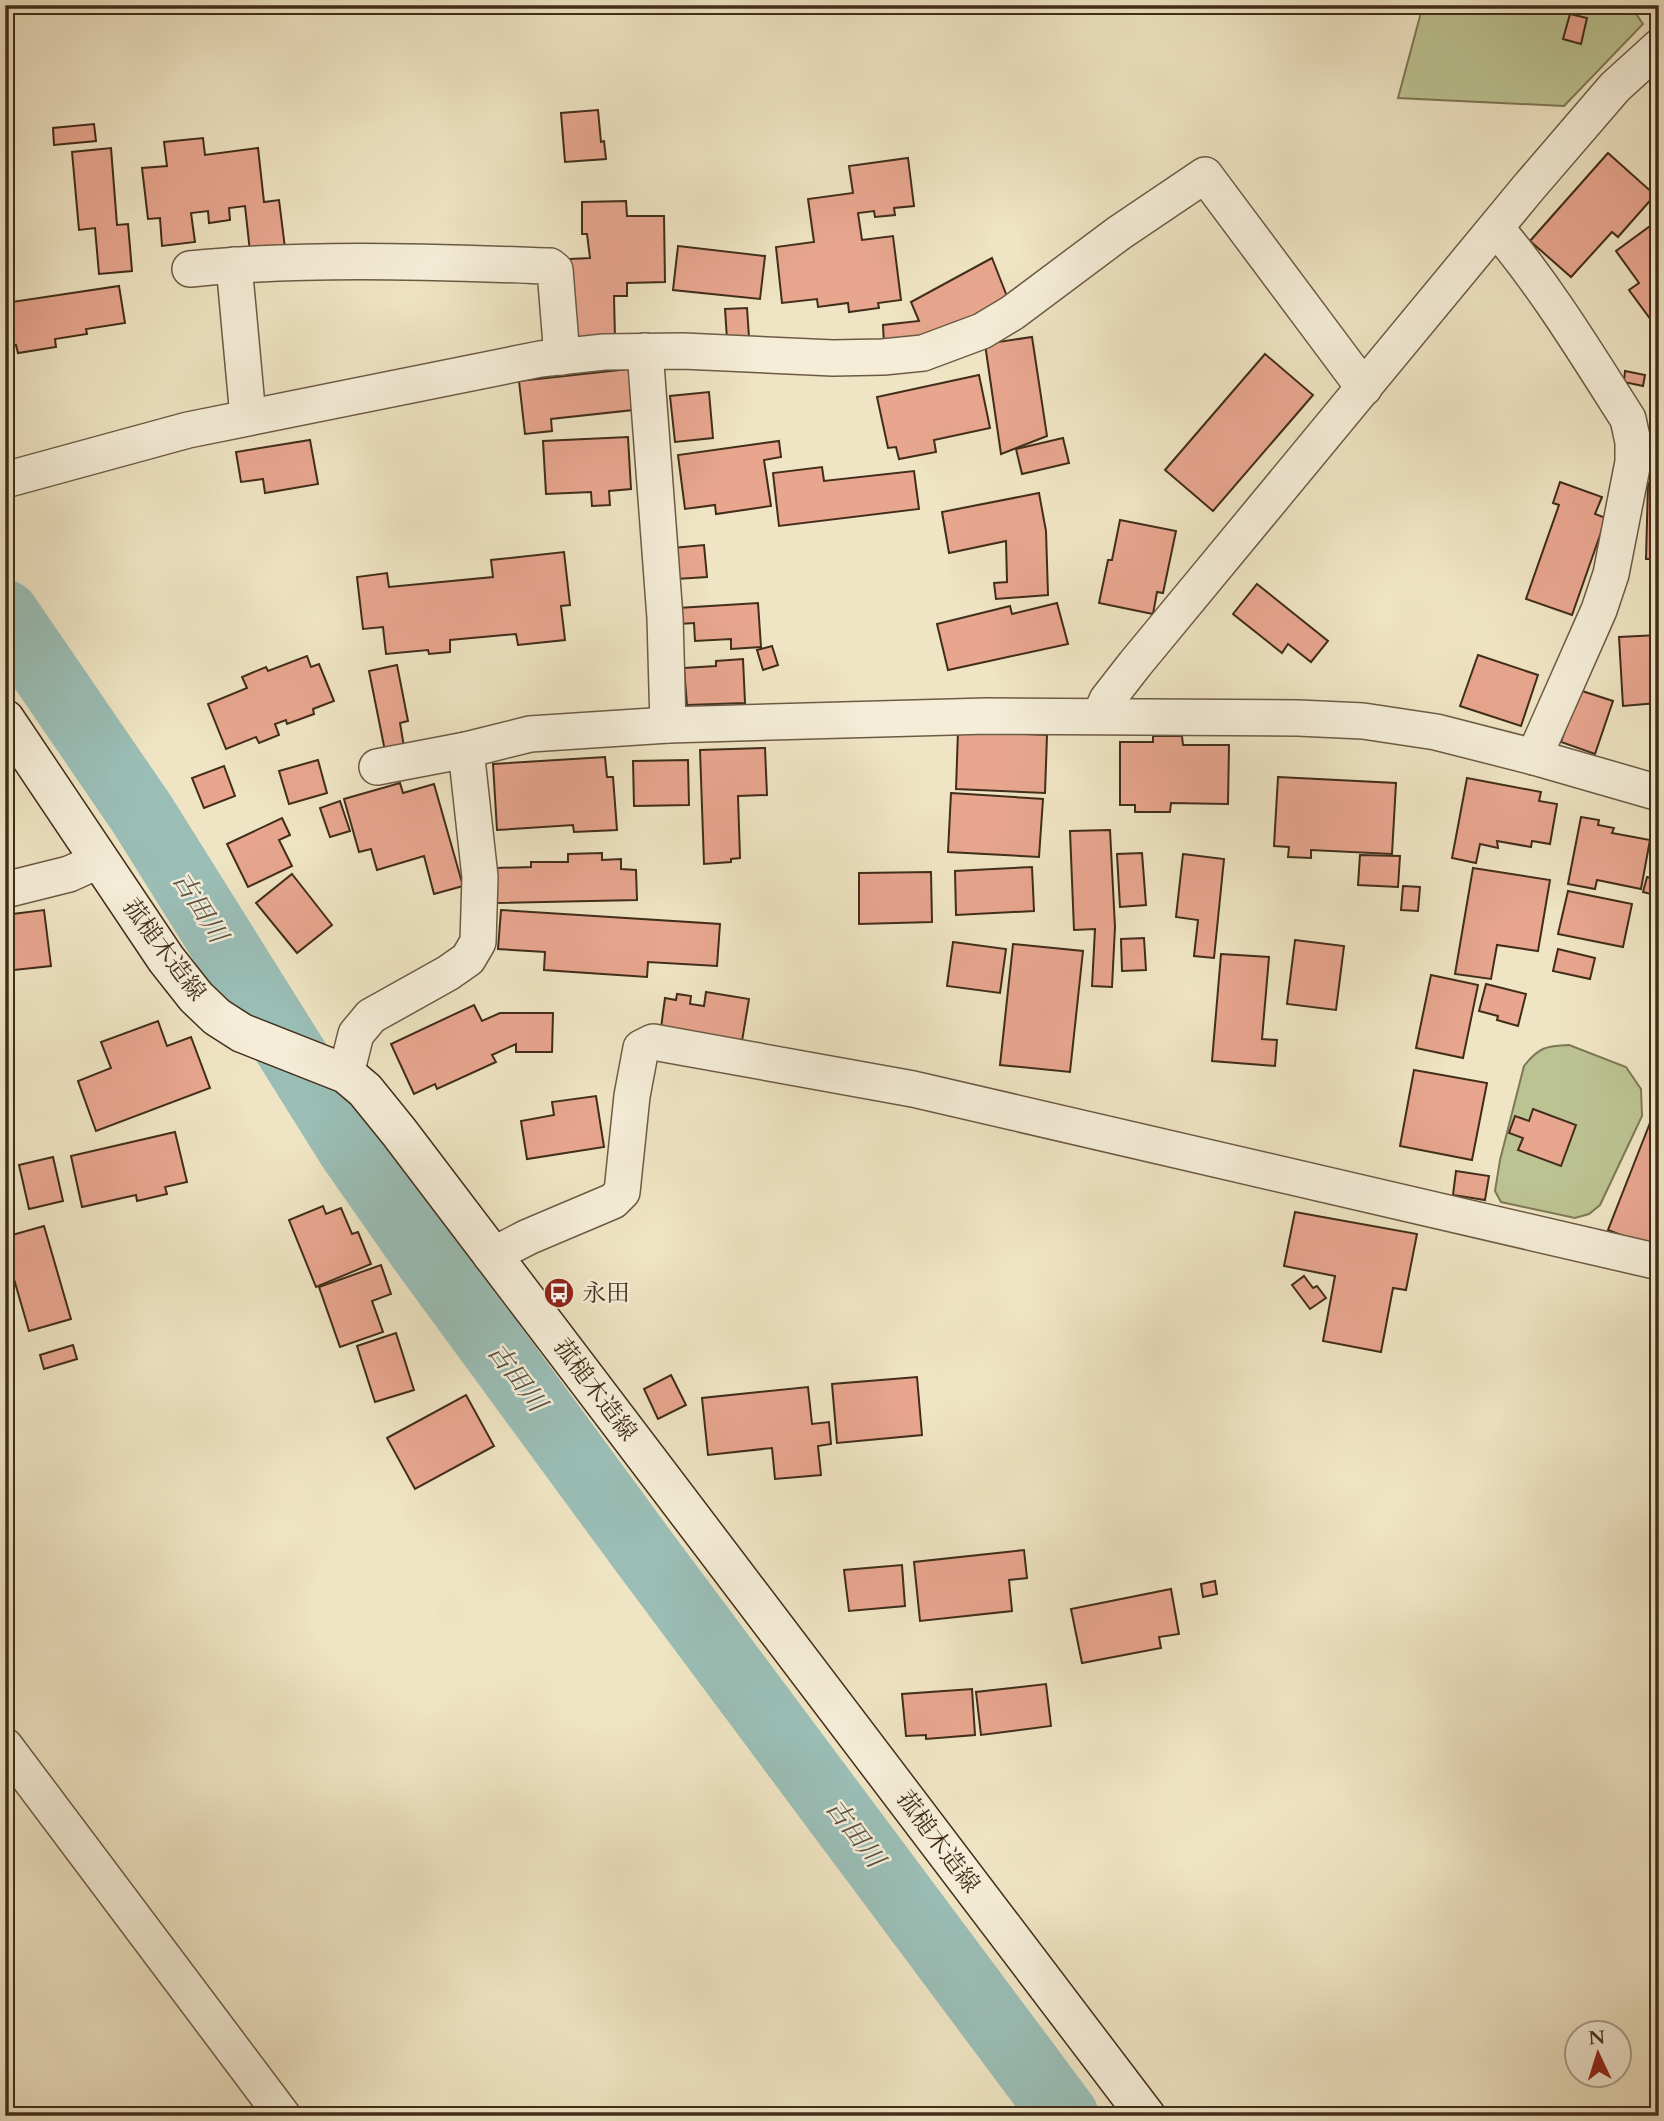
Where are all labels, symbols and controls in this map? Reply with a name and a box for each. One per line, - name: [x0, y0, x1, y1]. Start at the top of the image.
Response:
- water label: 古田川: [164, 865, 237, 952]
- street label: 菰槌木造線: [115, 892, 213, 1008]
- bus stop icon: 永田: [542, 1276, 576, 1310]
- place label: 永田: [582, 1277, 630, 1310]
- street label: 菰槌木造線: [546, 1332, 644, 1448]
- water label: 古田川: [480, 1335, 556, 1421]
- street label: 菰槌木造線: [889, 1784, 987, 1900]
- water label: 古田川: [818, 1791, 894, 1877]
- north arrow: [1562, 2020, 1632, 2090]
- text: N: [1588, 2024, 1607, 2052]

